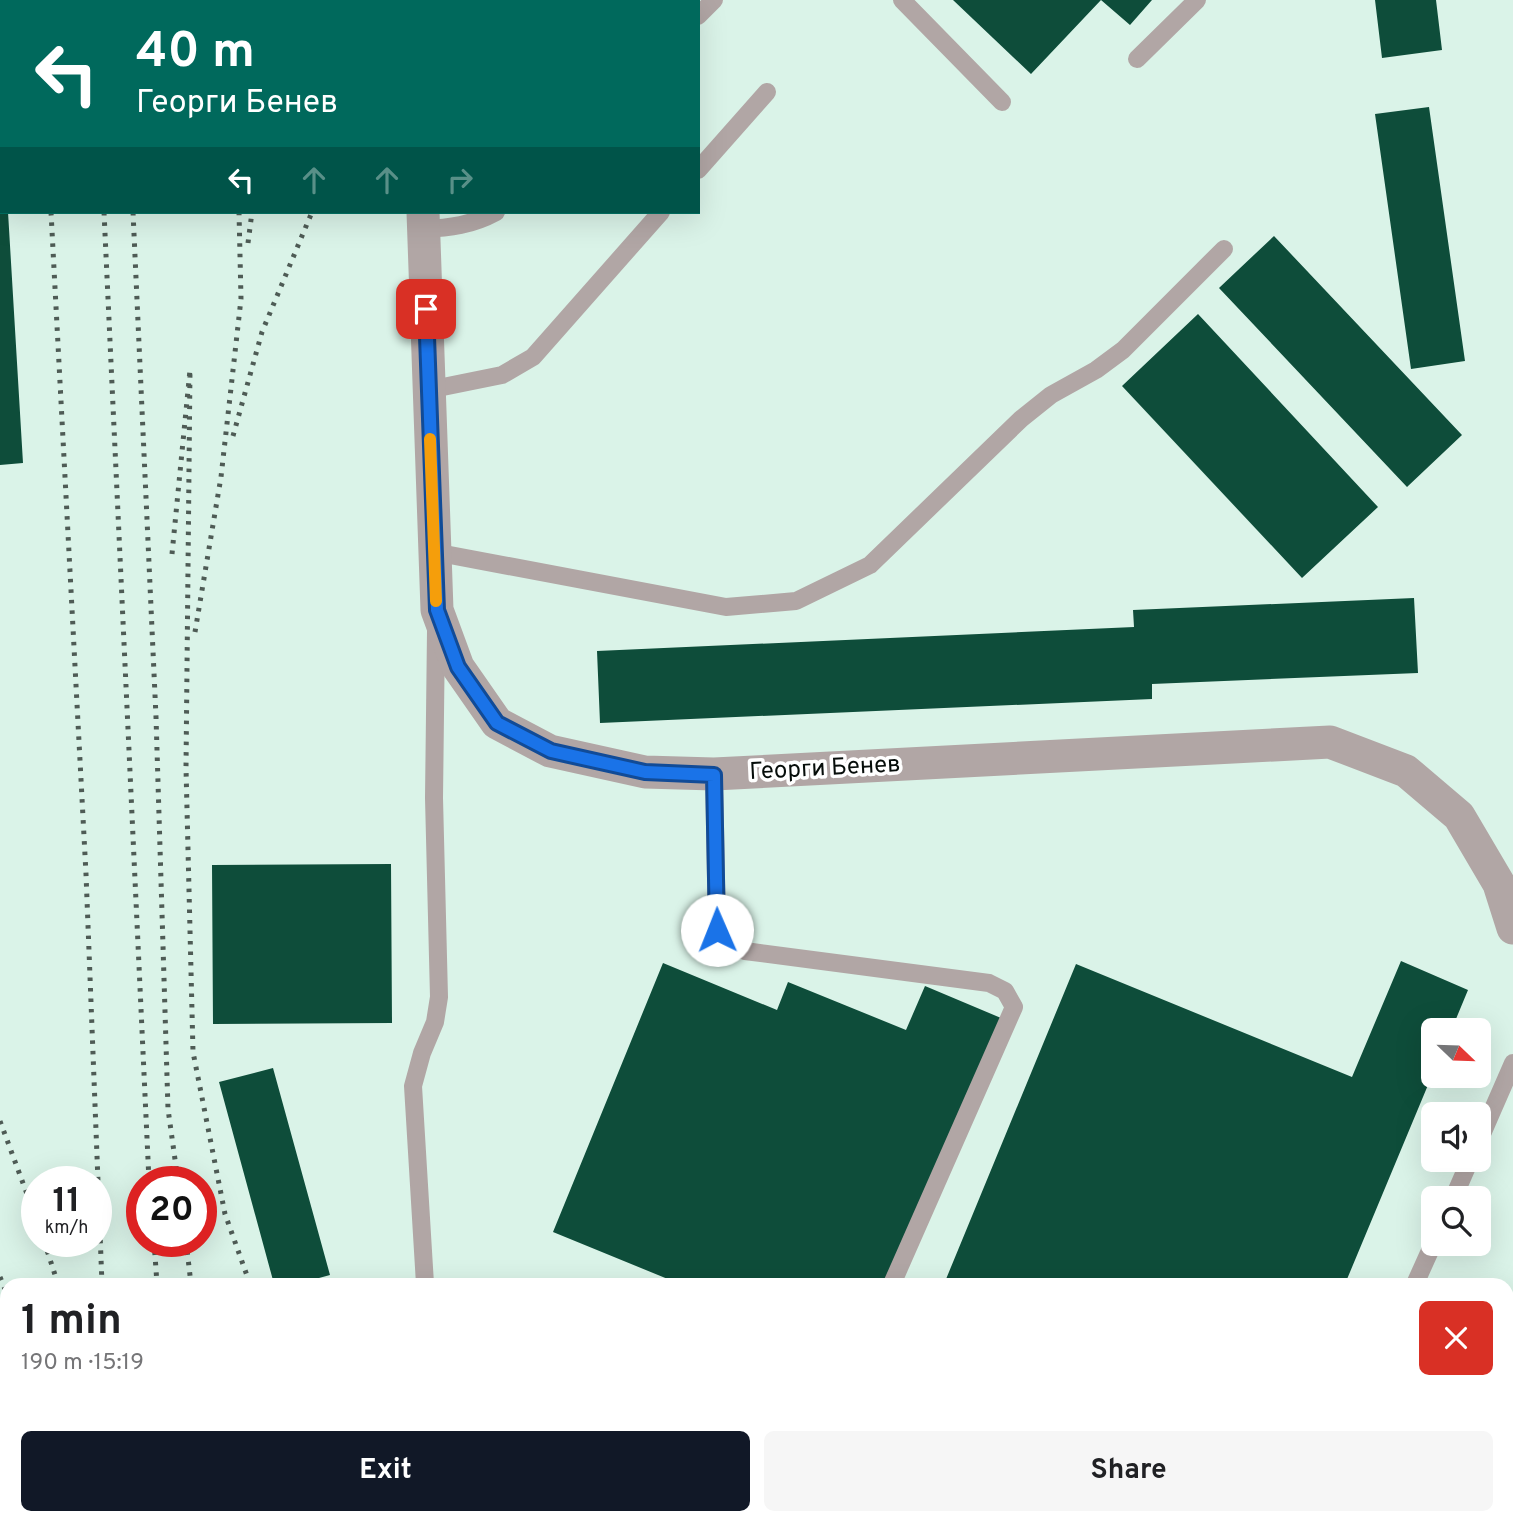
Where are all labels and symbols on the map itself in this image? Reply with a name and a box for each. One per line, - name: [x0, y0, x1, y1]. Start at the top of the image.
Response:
- pin: [396, 279, 456, 339]
- street label: Георги Бенев: [749, 750, 901, 788]
- position arrow: [680, 893, 754, 967]
- north arrow: [1421, 1018, 1491, 1088]
- speed limit sign: 20: [126, 1166, 217, 1257]

